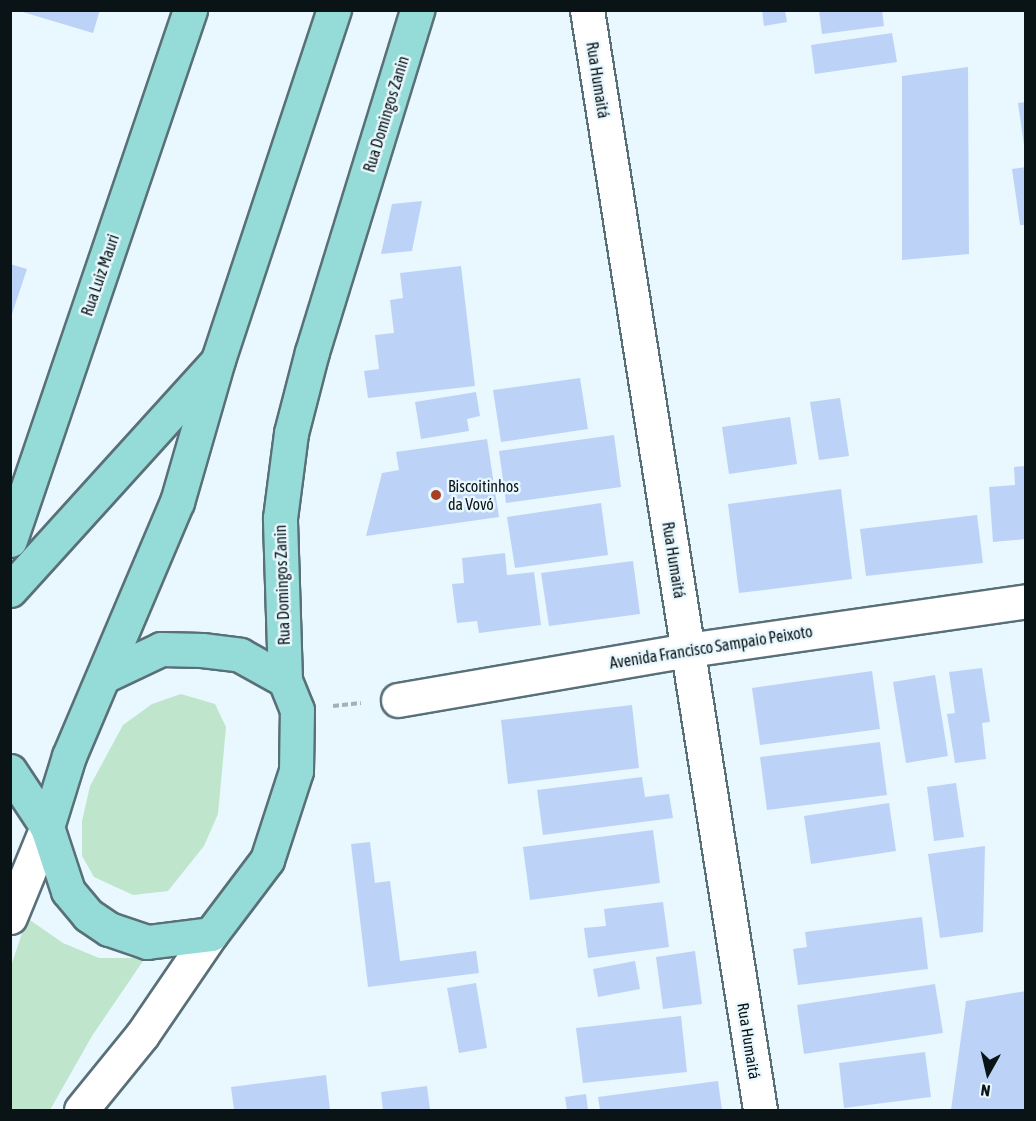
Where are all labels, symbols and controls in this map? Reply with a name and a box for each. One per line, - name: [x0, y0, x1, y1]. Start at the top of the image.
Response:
- street label: Rua Humaitá: [582, 40, 614, 120]
- street label: Rua Domingos Zanin: [359, 54, 413, 174]
- street label: Rua Luiz Mauri: [77, 232, 123, 318]
- place label: Biscoitinhos da Vovó: [448, 476, 519, 514]
- marker: Biscoitinhos da Vovó: [429, 488, 443, 502]
- street label: Rua Humaitá: [658, 520, 690, 600]
- street label: Rua Domingos Zanin: [270, 524, 294, 646]
- street label: Avenida Francisco Sampaio Peixoto: [608, 621, 814, 673]
- street label: Rua Humaitá: [733, 1001, 765, 1081]
- north arrow: [958, 1043, 1018, 1103]
- text: N: [980, 1081, 991, 1100]

